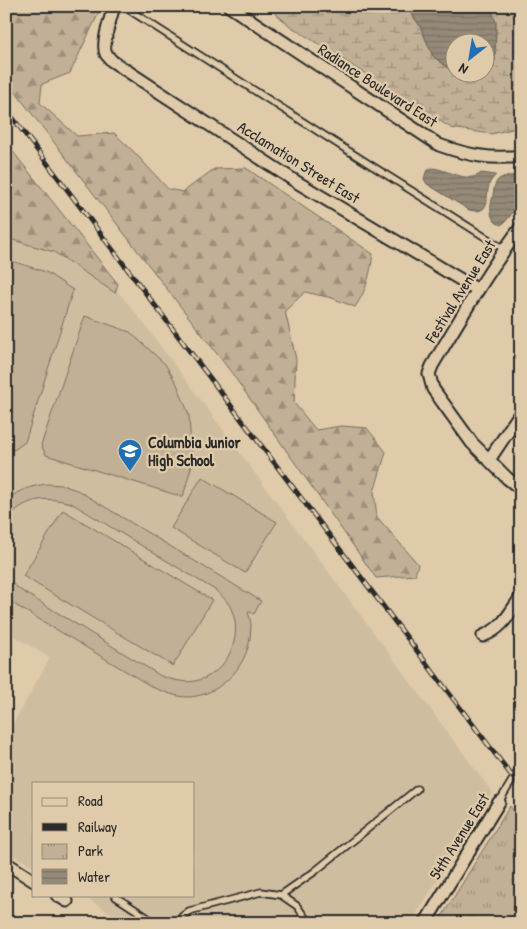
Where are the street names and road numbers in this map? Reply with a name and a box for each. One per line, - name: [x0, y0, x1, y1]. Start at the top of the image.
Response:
- street label: Radiance Boulevard East: [314, 38, 442, 132]
- street label: Acclamation Street East: [234, 115, 365, 209]
- street label: Festival Avenue East: [419, 235, 501, 347]
- street label: 54th Avenue East: [424, 788, 495, 883]

